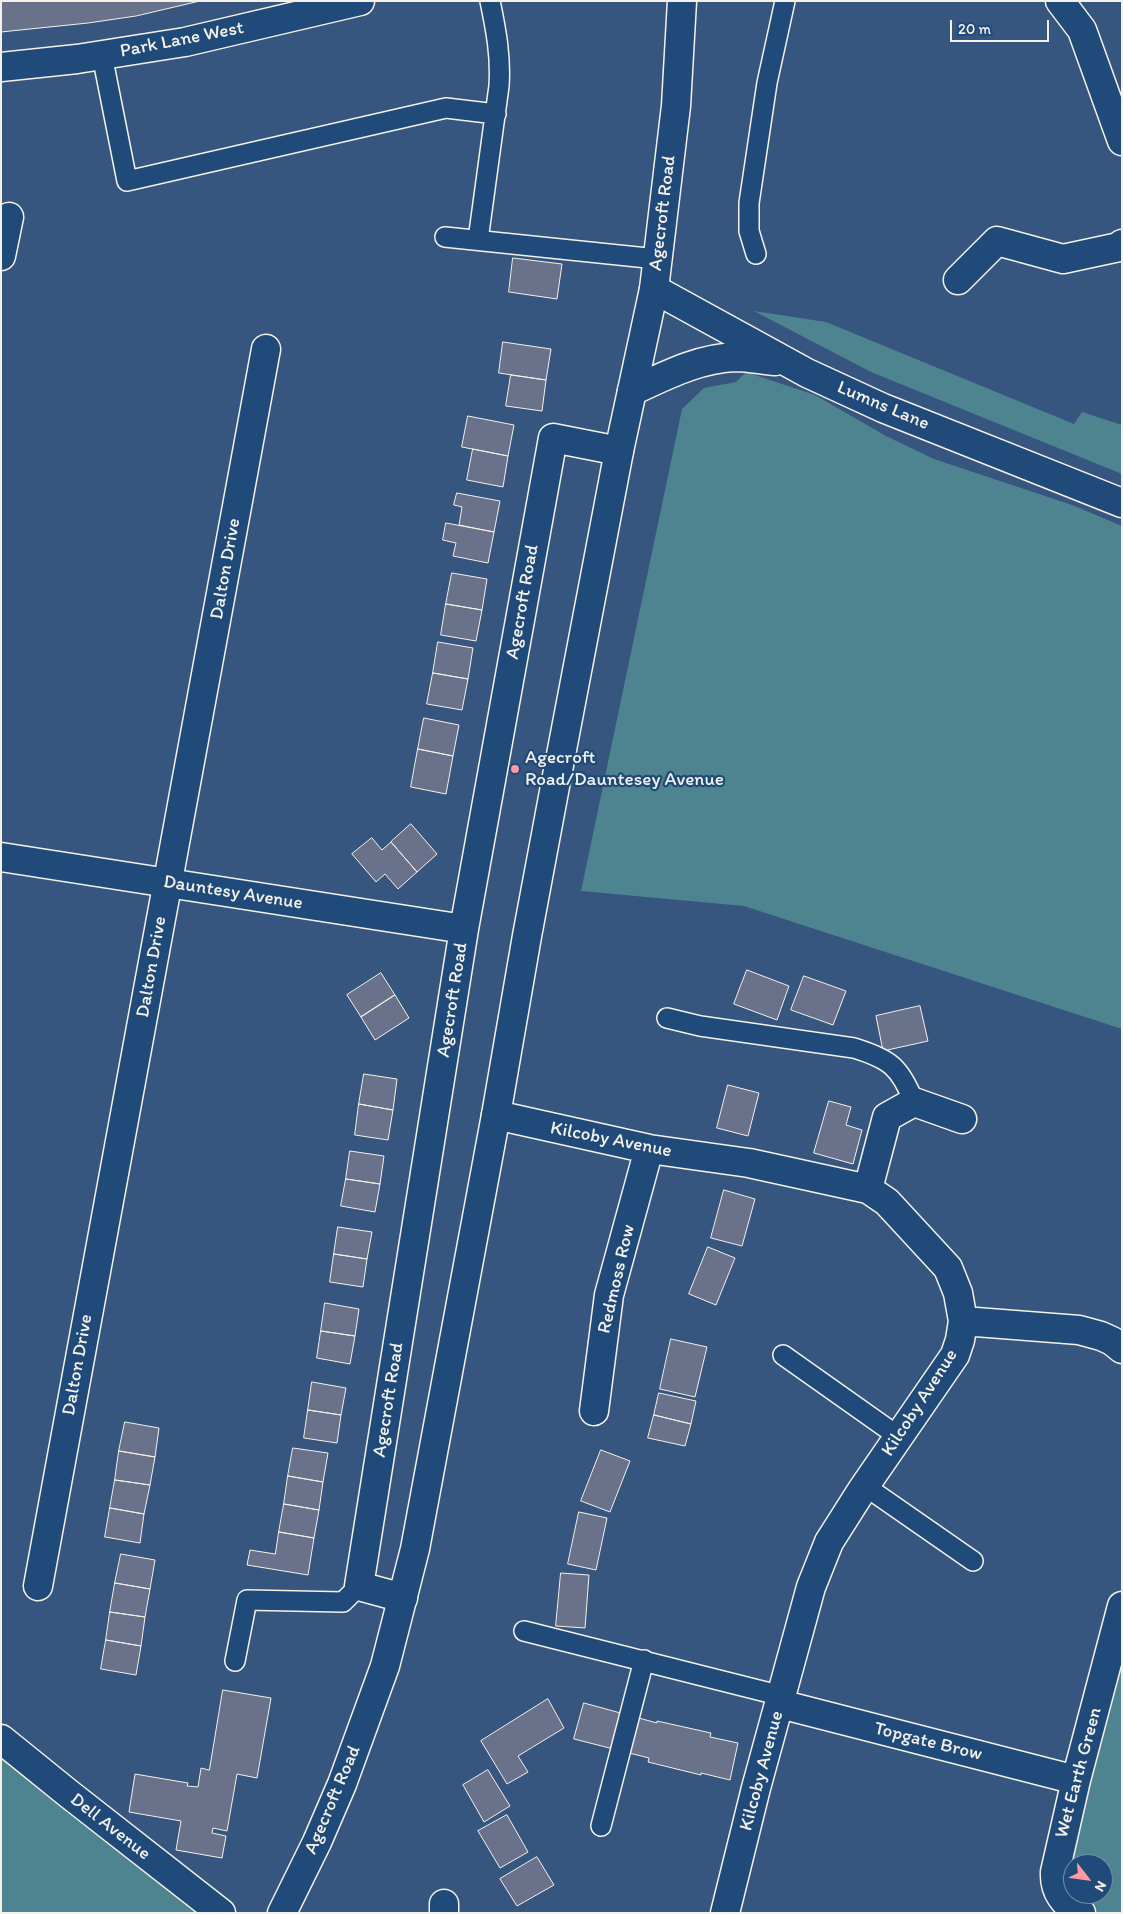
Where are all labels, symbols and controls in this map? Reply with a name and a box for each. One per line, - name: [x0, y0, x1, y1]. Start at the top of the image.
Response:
- scale bar: [953, 10, 1052, 42]
- street label: Park Lane West: [118, 17, 246, 63]
- text: 20 m: [958, 20, 991, 38]
- street label: Agecroft Road: [645, 154, 681, 272]
- street label: Lumns Lane: [833, 376, 933, 436]
- street label: Dalton Drive: [206, 517, 246, 621]
- street label: Agecroft Road: [502, 543, 544, 661]
- place label: Agecroft Road/Dauntesey Avenue: [525, 747, 724, 791]
- marker: Agecroft Road/Dauntesey Avenue: [509, 763, 521, 775]
- street label: Dauntesy Avenue: [162, 871, 304, 915]
- street label: Dalton Drive: [132, 915, 172, 1019]
- street label: Agecroft Road: [433, 941, 473, 1059]
- street label: Kilcoby Avenue: [548, 1117, 674, 1163]
- street label: Redmoss Row: [593, 1222, 641, 1336]
- street label: Dalton Drive: [58, 1313, 98, 1417]
- street label: Agecroft Road: [369, 1341, 409, 1459]
- street label: Kilcoby Avenue: [877, 1345, 963, 1461]
- street label: Wet Earth Green: [1051, 1705, 1107, 1841]
- street label: Kilcoby Avenue: [735, 1709, 789, 1833]
- street label: Topgate Brow: [872, 1718, 984, 1766]
- street label: Agecroft Road: [300, 1742, 366, 1858]
- street label: Dell Avenue: [65, 1788, 155, 1866]
- north arrow: [1063, 1854, 1113, 1904]
- text: N: [1091, 1878, 1110, 1895]

